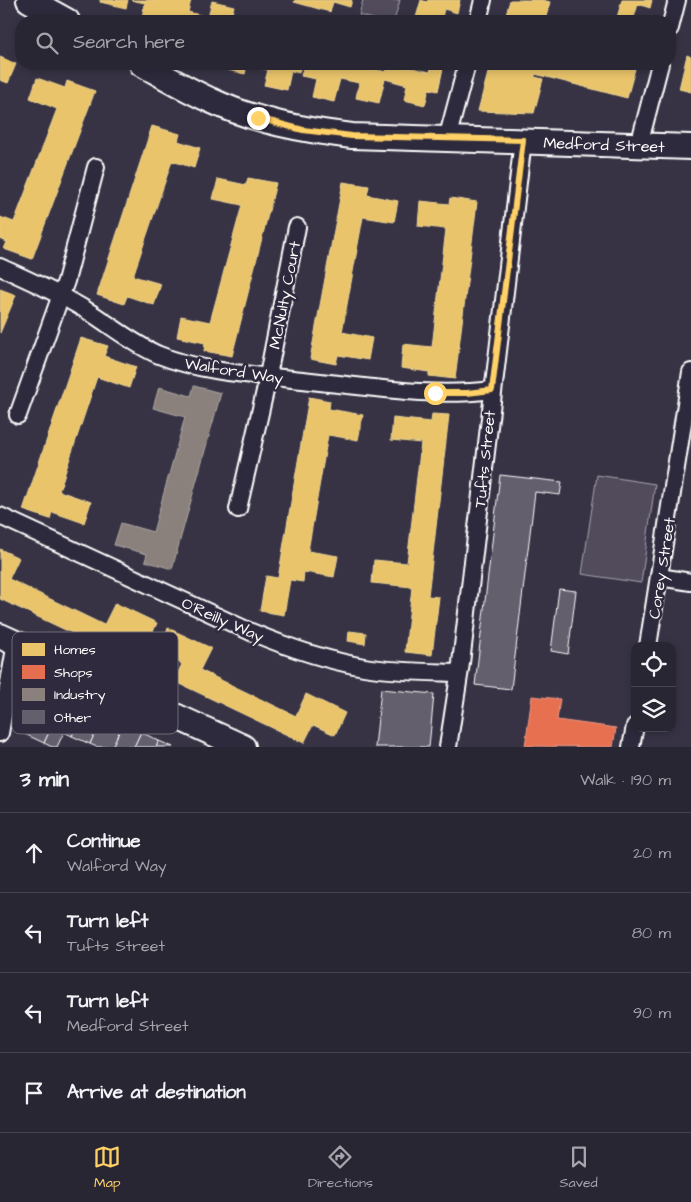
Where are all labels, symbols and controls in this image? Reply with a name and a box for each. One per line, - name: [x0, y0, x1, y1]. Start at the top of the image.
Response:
- search box: [15, 15, 676, 70]
- icon: search: [33, 29, 61, 57]
- text: Search here: [73, 29, 185, 56]
- route end: [247, 107, 270, 130]
- street label: Medford Street: [543, 132, 666, 158]
- street label: McNulty Court: [264, 239, 307, 351]
- street label: Walford Way: [183, 352, 285, 391]
- route start: [424, 382, 447, 405]
- street label: Tufts Street: [469, 409, 501, 509]
- street label: Corey Street: [643, 515, 682, 621]
- street label: O'Reilly Way: [178, 592, 267, 649]
- legend: [12, 632, 178, 734]
- text: Homes: [54, 640, 96, 660]
- map controls: [631, 642, 676, 732]
- button: locate: [631, 642, 676, 687]
- text: Shops: [54, 663, 93, 683]
- text: Industry: [54, 685, 106, 705]
- button: layers: [631, 687, 676, 732]
- text: Other: [54, 708, 92, 728]
- text: 3 min: [20, 765, 69, 794]
- text: Walk · 190 m: [580, 769, 671, 791]
- text: Continue: [67, 828, 141, 855]
- icon: ahead: [20, 839, 48, 867]
- text: 20 m: [633, 842, 671, 864]
- text: Walford Way: [67, 855, 167, 877]
- text: Turn left: [67, 908, 148, 935]
- icon: left: [20, 919, 48, 947]
- text: 80 m: [632, 922, 671, 944]
- text: Tufts Street: [67, 935, 165, 957]
- text: Turn left: [67, 988, 148, 1015]
- icon: left: [20, 999, 48, 1027]
- text: 90 m: [633, 1002, 671, 1024]
- text: Medford Street: [67, 1015, 188, 1037]
- icon: arrive: [20, 1079, 48, 1107]
- text: Arrive at destination: [67, 1079, 246, 1106]
- tab: Map: [93, 1143, 121, 1193]
- tab: Directions: [308, 1143, 373, 1193]
- tab: Saved: [560, 1143, 598, 1193]

